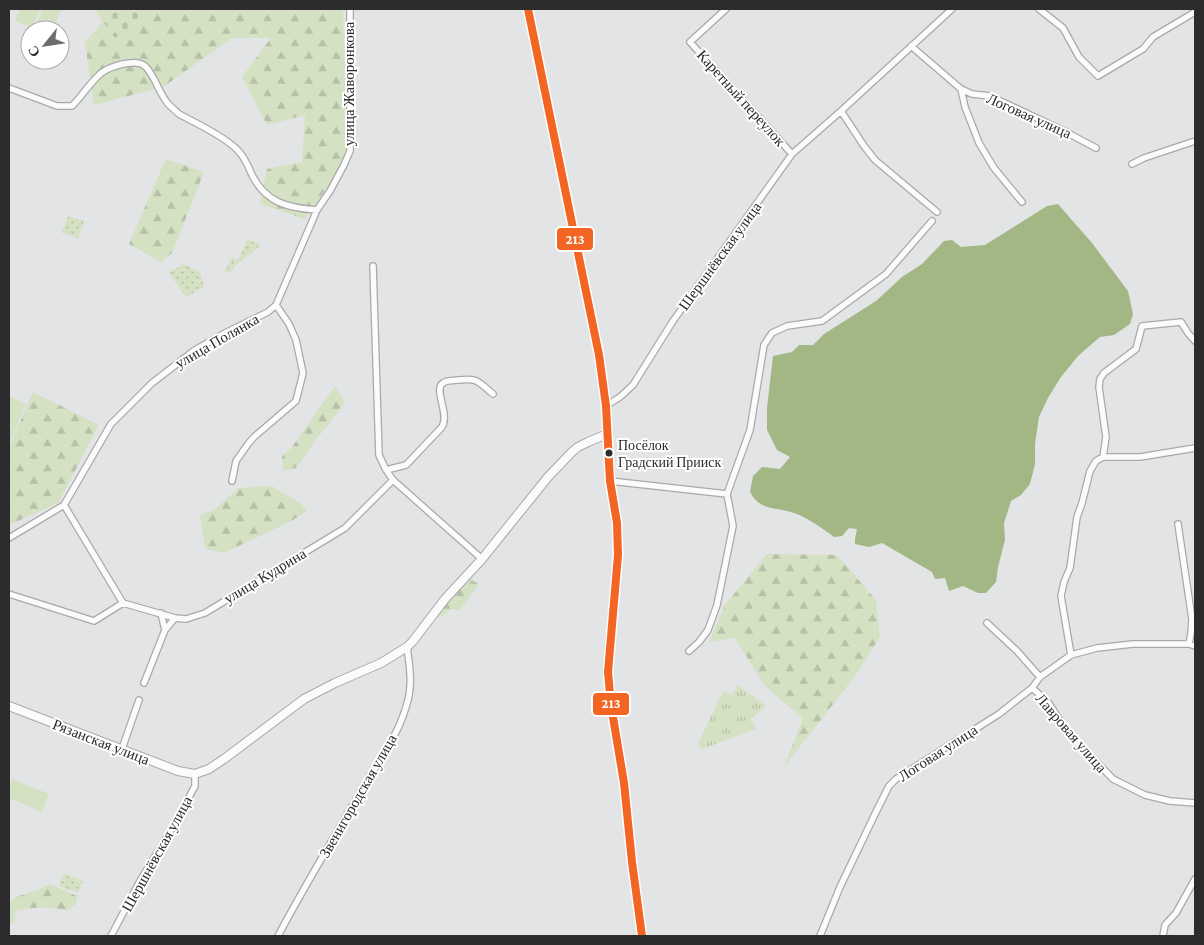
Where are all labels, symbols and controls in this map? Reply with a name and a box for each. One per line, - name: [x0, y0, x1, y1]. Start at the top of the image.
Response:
- north arrow: [20, 20, 70, 70]
- street label: улица Жаворонкова: [341, 21, 357, 146]
- text: С: [24, 43, 43, 60]
- street label: Каретный переулок: [694, 47, 789, 150]
- street label: Логовая улица: [984, 90, 1074, 142]
- street label: Шершнёвская улица: [675, 199, 765, 313]
- line badge: 213: [556, 227, 594, 251]
- text: 213: [565, 231, 585, 247]
- street label: улица Полянка: [172, 310, 262, 371]
- place label: Посёлок Градский Прииск: [618, 437, 721, 470]
- marker: Посёлок Градский Прииск: [604, 448, 614, 458]
- street label: улица Кудрина: [221, 545, 309, 607]
- street label: Лавровая улица: [1032, 690, 1110, 776]
- line badge: 213: [592, 692, 630, 716]
- text: 213: [601, 695, 621, 711]
- street label: Рязанская улица: [50, 716, 152, 768]
- street label: Логовая улица: [896, 721, 981, 784]
- street label: Звенигородская улица: [316, 731, 400, 861]
- street label: Шершнёвская улица: [119, 793, 196, 915]

